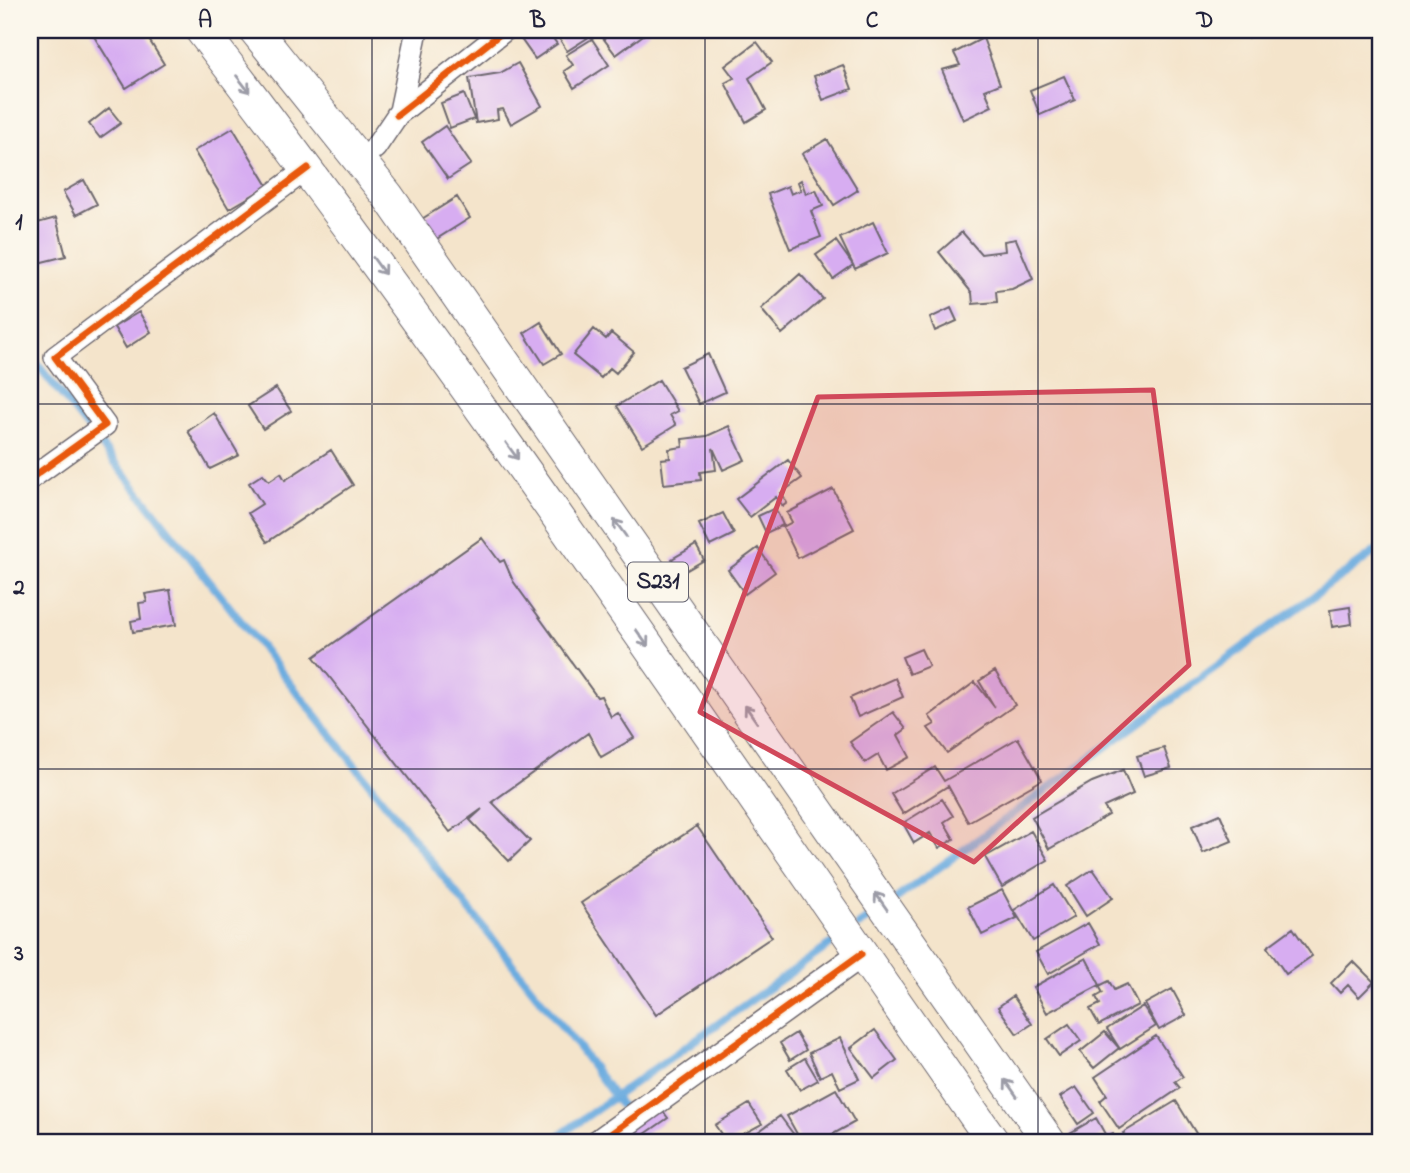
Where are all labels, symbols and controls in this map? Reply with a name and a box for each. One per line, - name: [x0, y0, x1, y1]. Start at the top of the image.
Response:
- text: A: [198, 5, 212, 38]
- text: B: [529, 5, 546, 38]
- text: C: [866, 5, 879, 38]
- text: D: [1196, 5, 1213, 38]
- one-way arrow: [235, 74, 250, 93]
- text: 1: [15, 207, 23, 240]
- one-way arrow: [372, 256, 386, 275]
- one-way arrow: [505, 441, 519, 460]
- one-way arrow: [612, 519, 627, 538]
- road number: S231: [628, 562, 688, 602]
- text: 2: [12, 572, 25, 605]
- one-way arrow: [635, 628, 649, 647]
- one-way arrow: [744, 705, 758, 724]
- one-way arrow: [874, 892, 888, 911]
- text: 3: [13, 938, 24, 971]
- one-way arrow: [1004, 1078, 1018, 1098]

